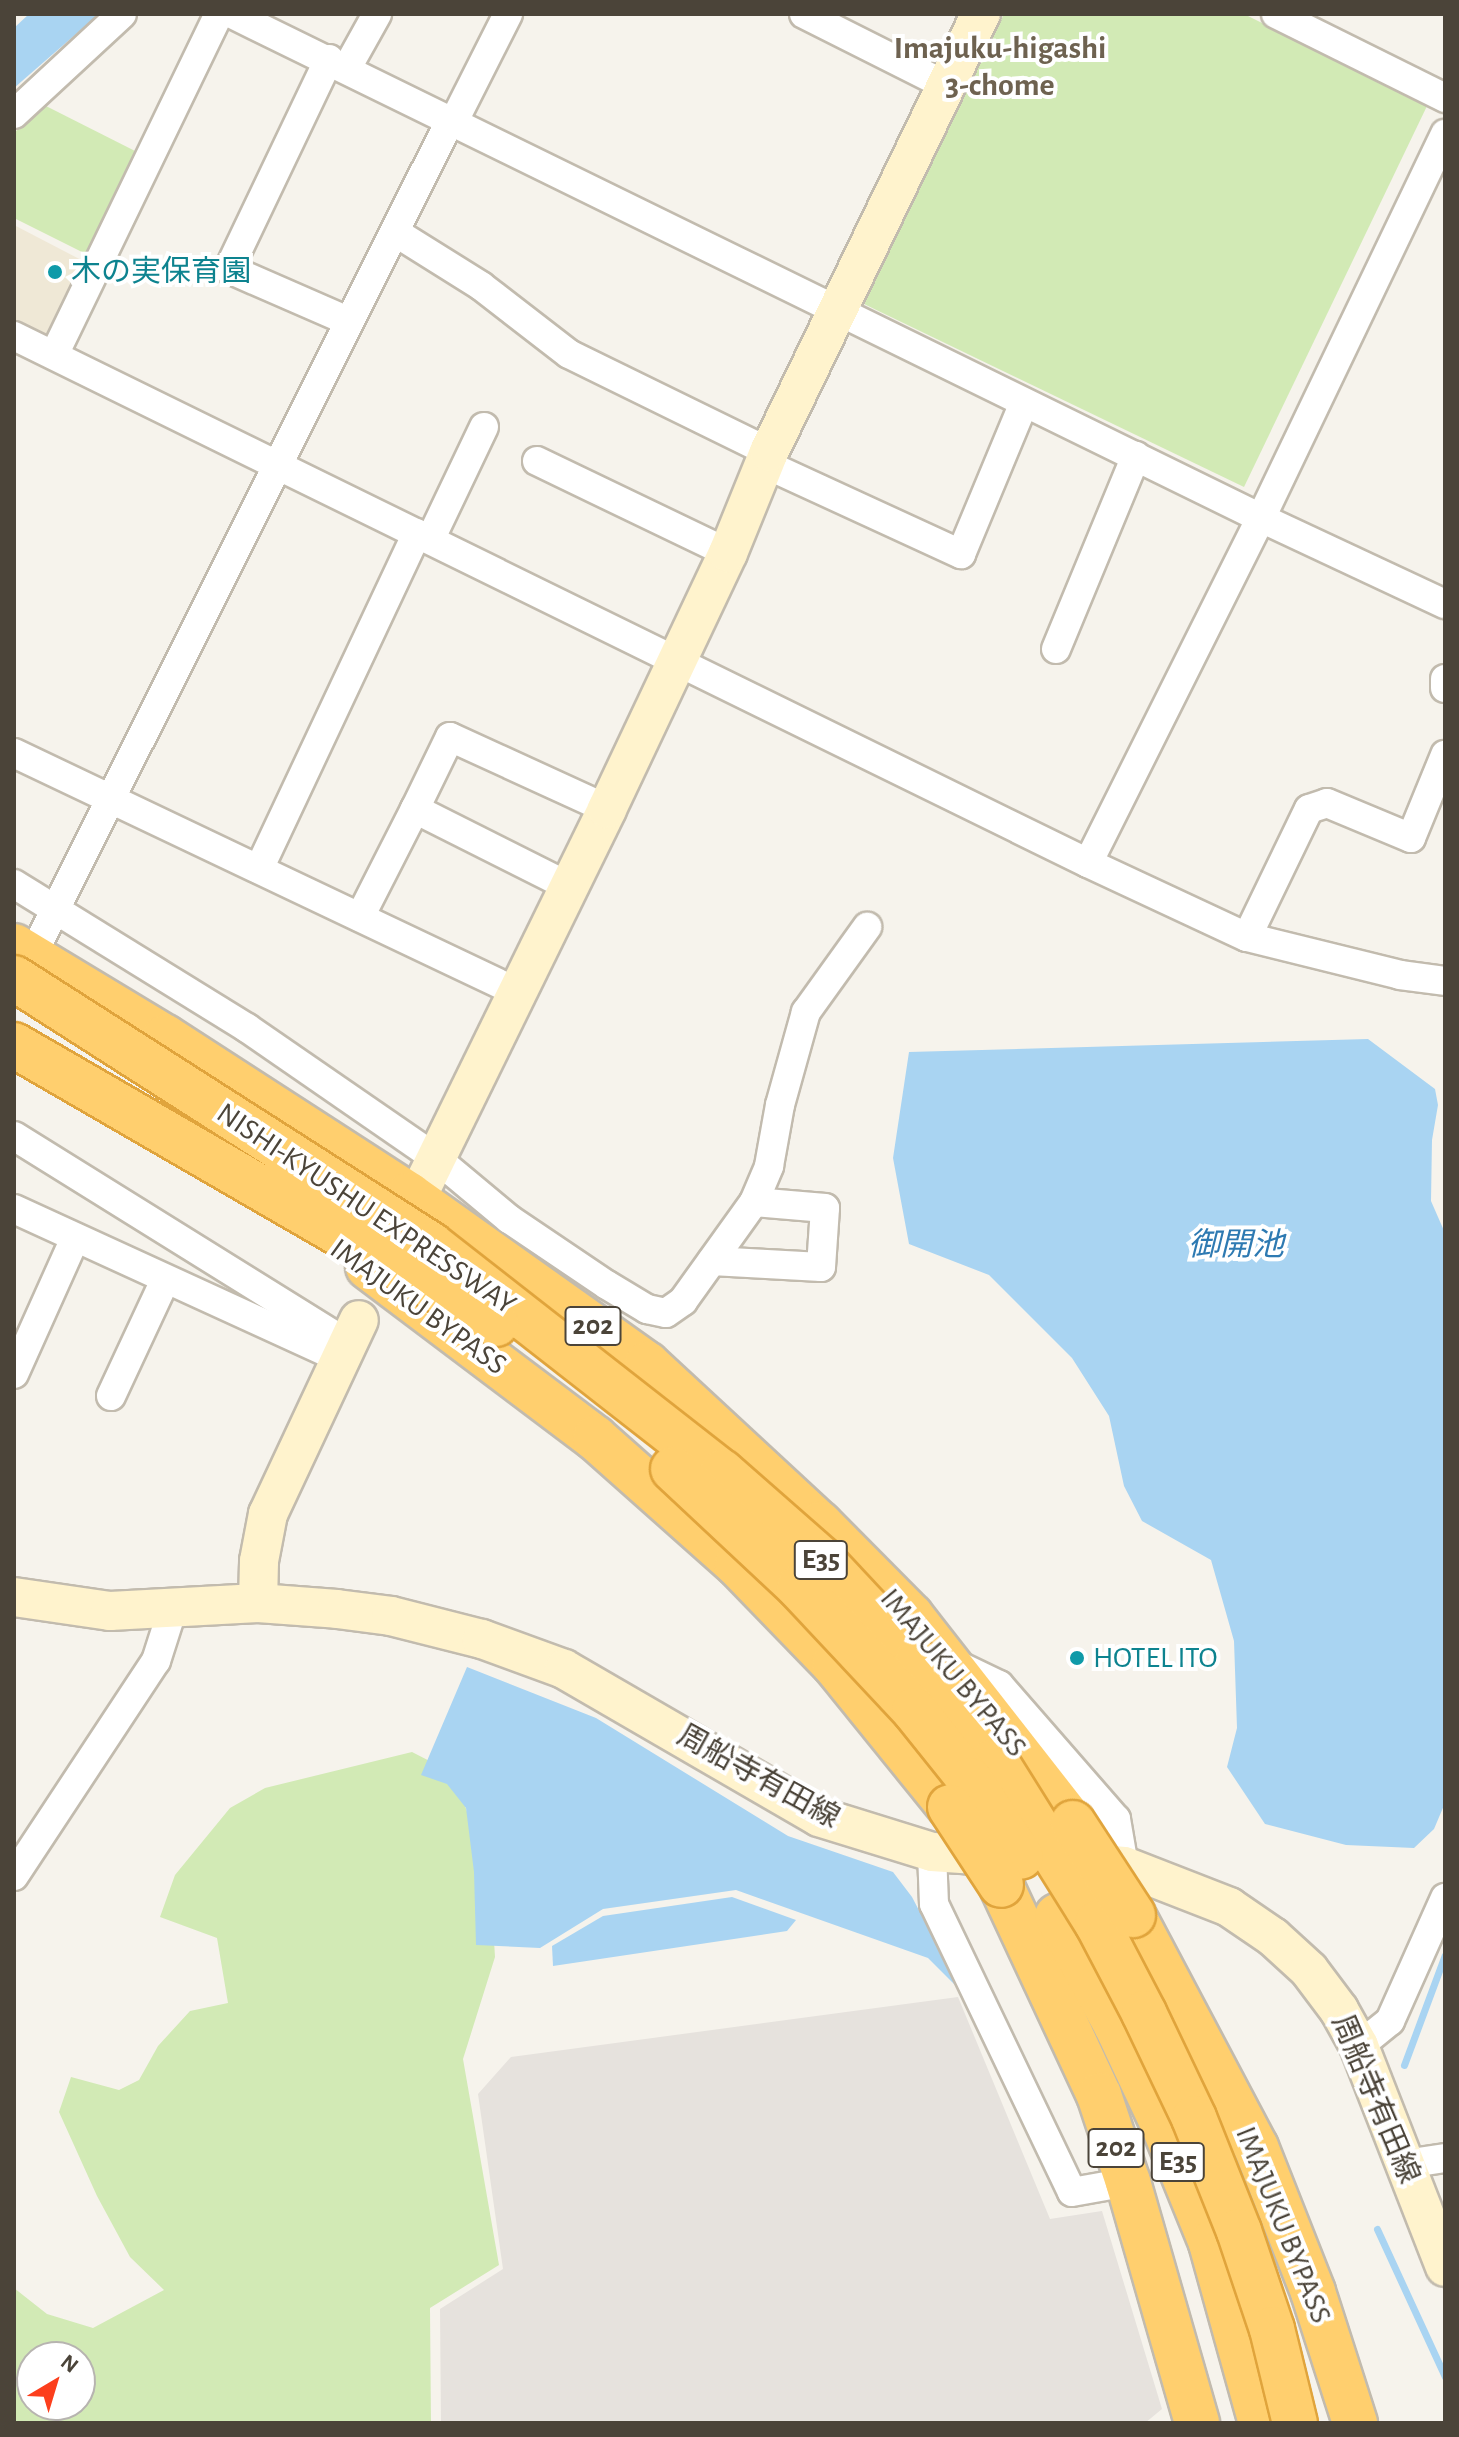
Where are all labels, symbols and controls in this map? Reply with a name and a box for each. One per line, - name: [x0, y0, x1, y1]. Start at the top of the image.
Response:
- district label: Imajuku-higashi 3-chome: [894, 30, 1106, 105]
- place label: 木の実保育園: [71, 254, 251, 290]
- marker: 木の実保育園: [46, 263, 64, 281]
- street label: NISHI-KYUSHU EXPRESSWAY: [209, 1095, 523, 1323]
- water label: 御開池: [1188, 1226, 1284, 1264]
- street label: IMAJUKU BYPASS: [323, 1231, 513, 1383]
- road number: 202: [563, 1302, 623, 1350]
- road number: E35: [793, 1536, 849, 1584]
- street label: IMAJUKU BYPASS: [872, 1581, 1034, 1765]
- place label: HOTEL ITO: [1093, 1640, 1218, 1676]
- marker: HOTEL ITO: [1068, 1649, 1086, 1667]
- street label: 周船寺有田線: [671, 1718, 845, 1836]
- street label: 周船寺有田線: [1323, 2009, 1427, 2189]
- street label: IMAJUKU BYPASS: [1227, 2121, 1339, 2329]
- road number: 202: [1086, 2124, 1146, 2172]
- road number: E35: [1150, 2138, 1206, 2186]
- north arrow: [16, 2341, 96, 2421]
- text: N: [57, 2350, 82, 2377]

